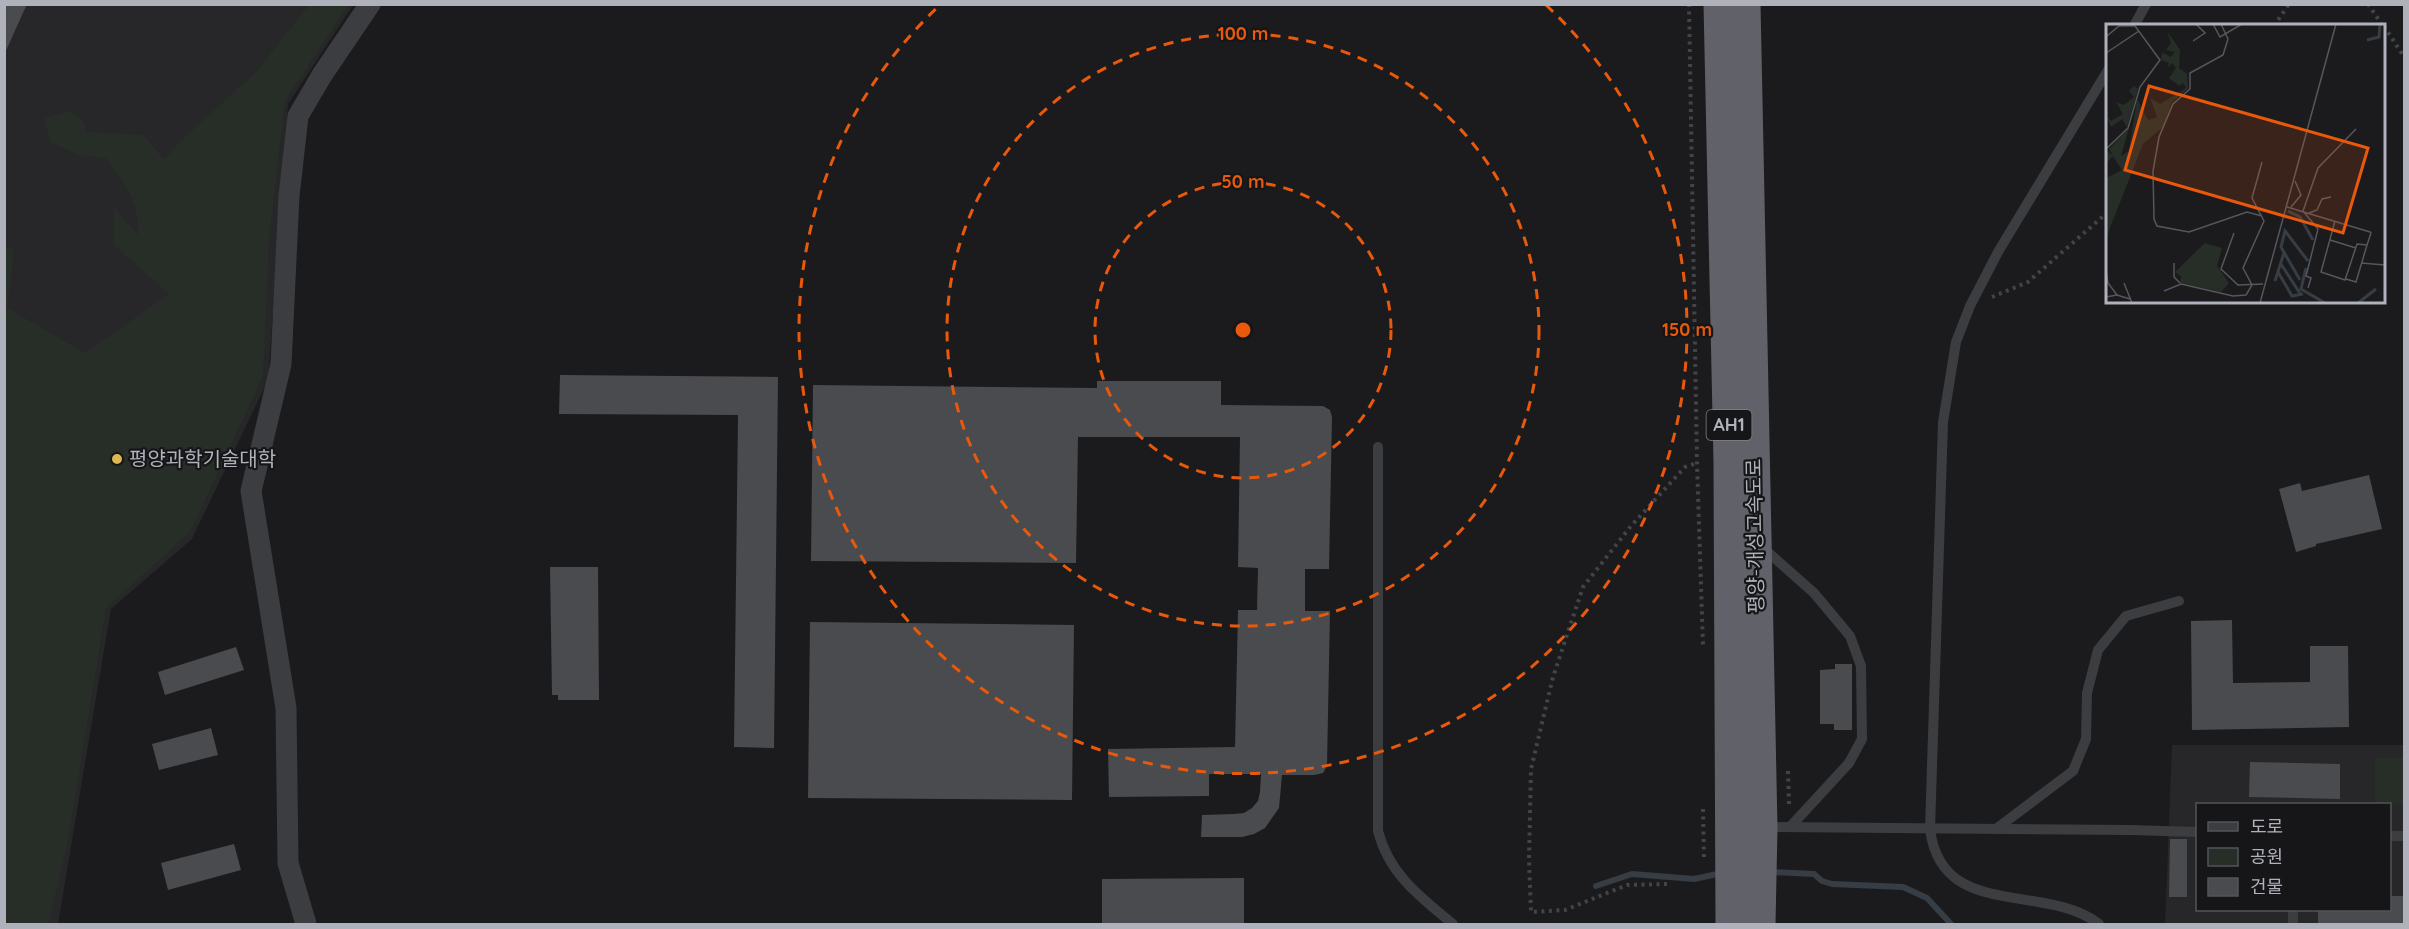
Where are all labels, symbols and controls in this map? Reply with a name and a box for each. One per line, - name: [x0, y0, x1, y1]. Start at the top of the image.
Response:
- text: 100 m: [1218, 22, 1268, 45]
- inset map: [2106, 24, 2385, 303]
- text: 50 m: [1221, 170, 1265, 193]
- text: 150 m: [1662, 318, 1712, 341]
- centre of rings: [1233, 320, 1253, 340]
- road number: AH1: [1706, 410, 1752, 440]
- place label: 평양과학기술대학: [129, 446, 276, 471]
- marker: 평양과학기술대학: [110, 452, 124, 466]
- street label: 평양-개성고속도로: [1741, 458, 1768, 614]
- legend: [2196, 803, 2391, 911]
- text: 도로: [2250, 815, 2283, 838]
- text: 공원: [2250, 845, 2283, 868]
- text: 건물: [2250, 875, 2283, 898]

